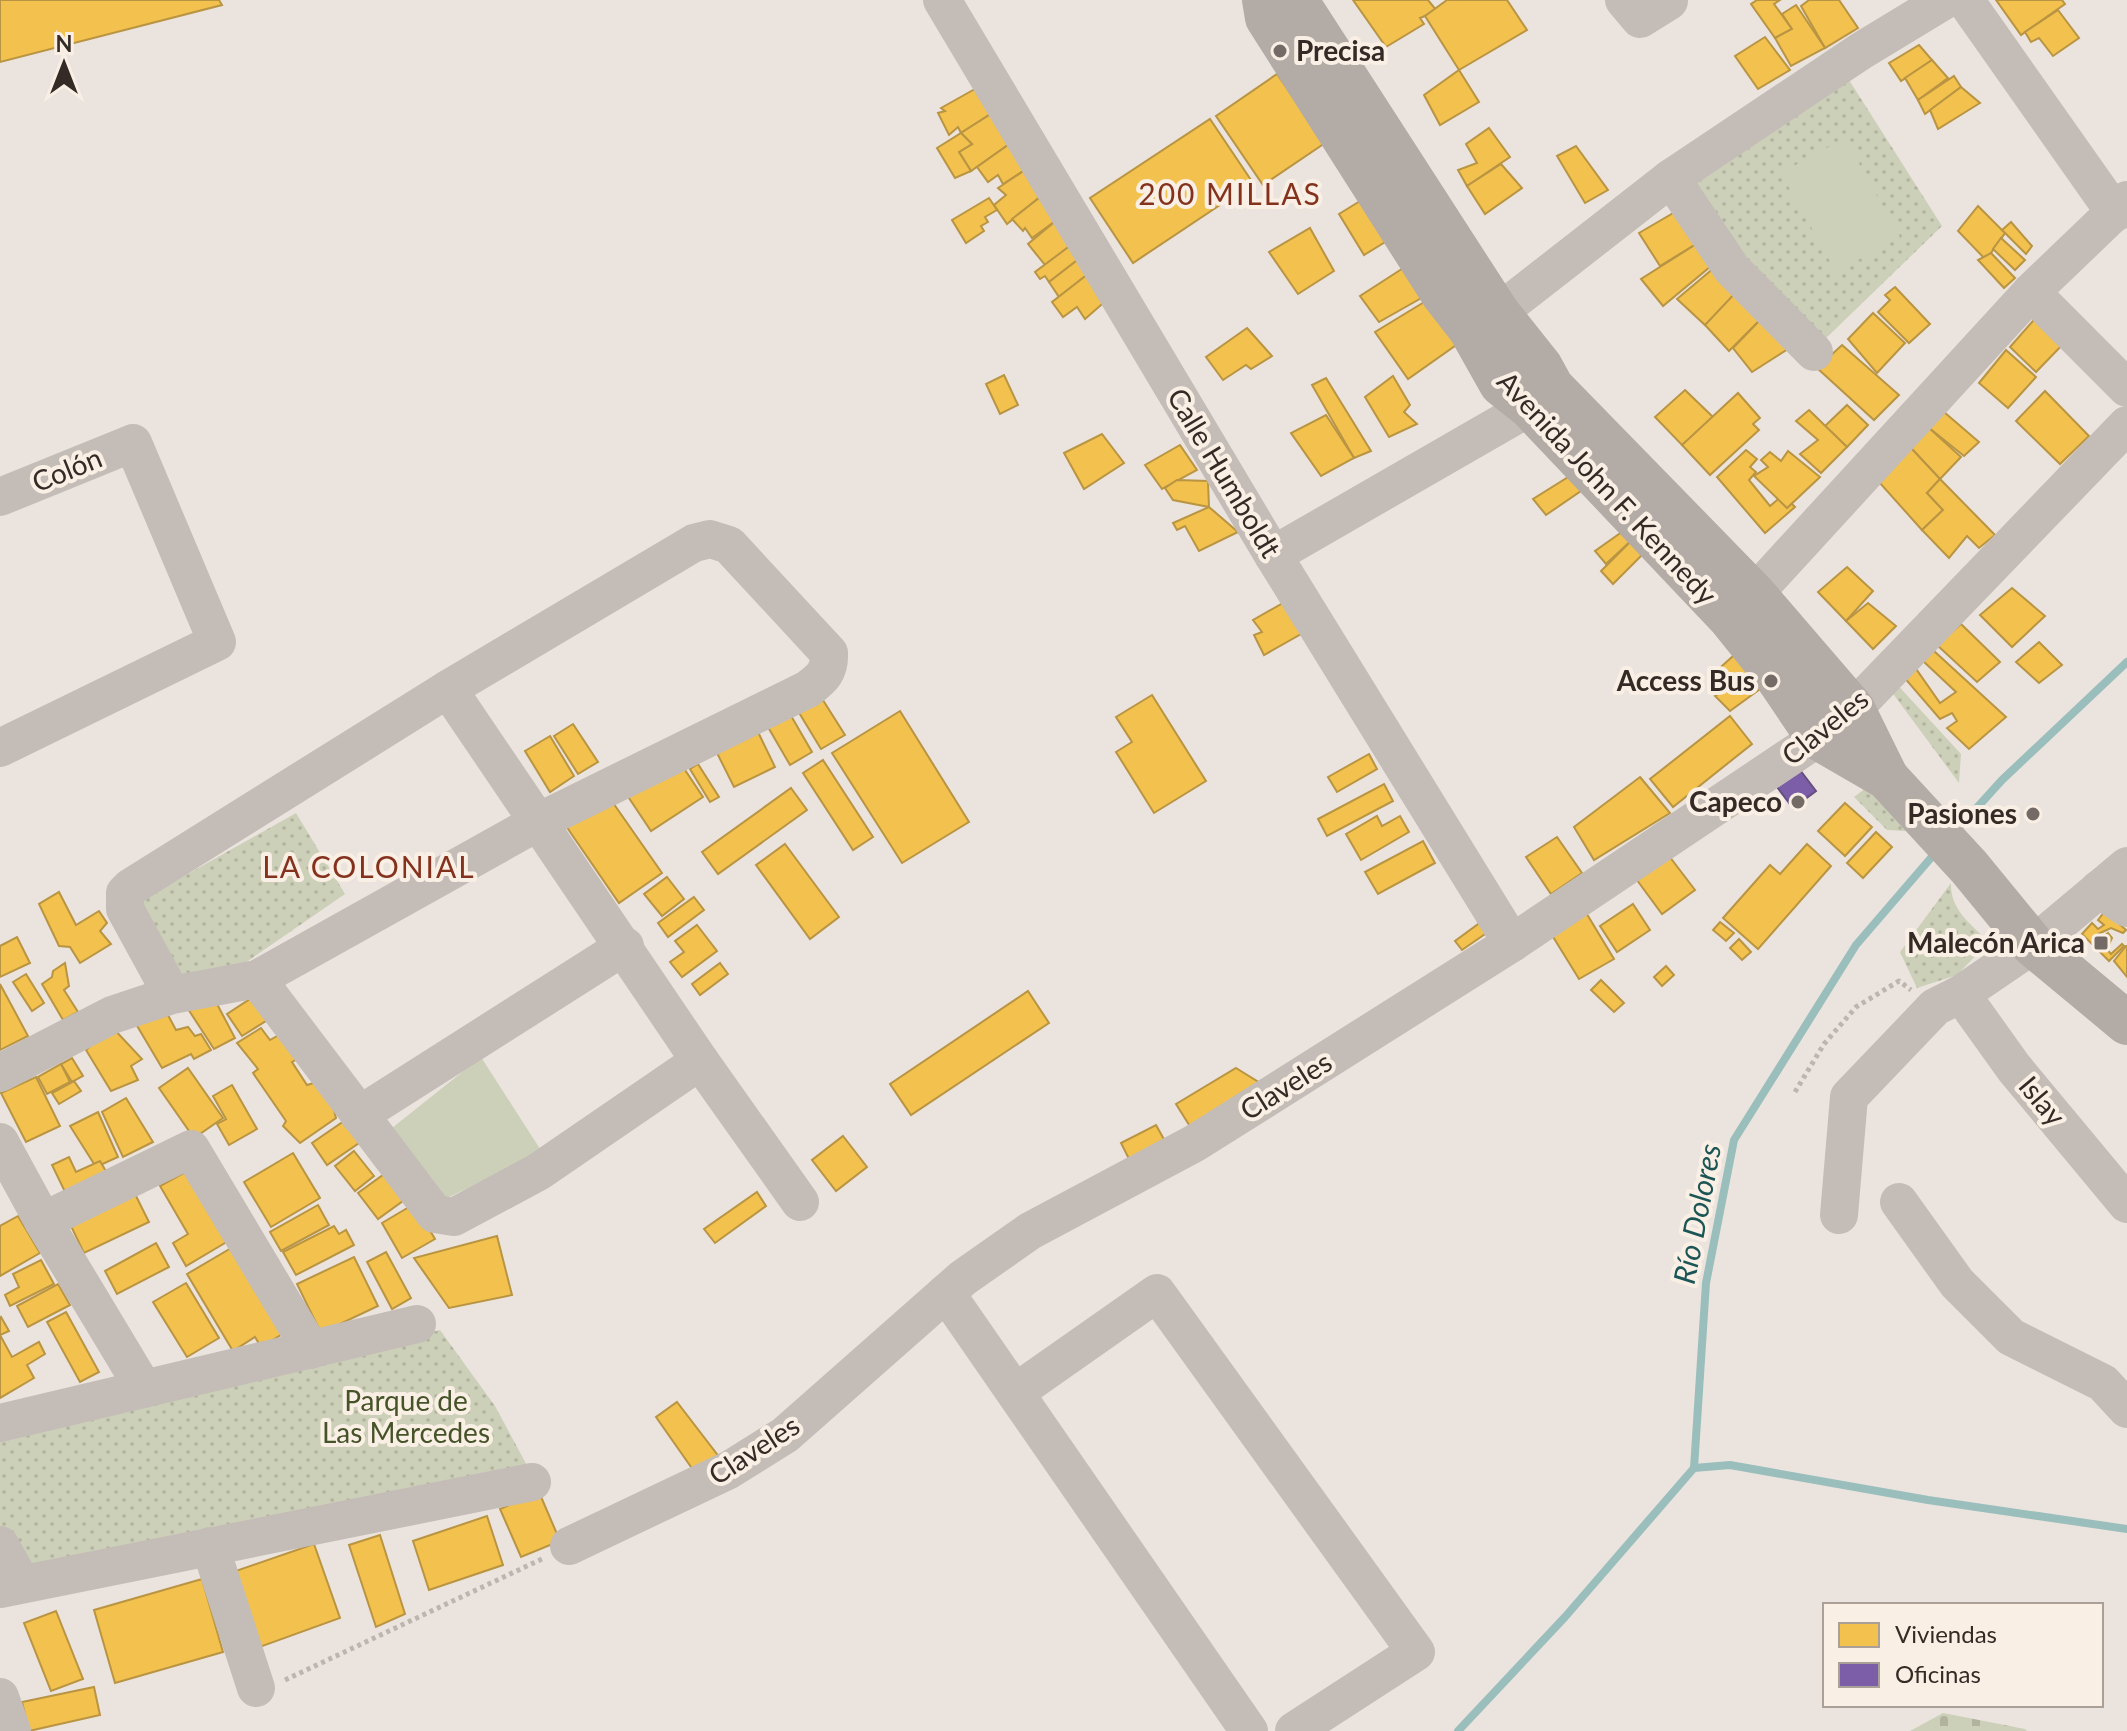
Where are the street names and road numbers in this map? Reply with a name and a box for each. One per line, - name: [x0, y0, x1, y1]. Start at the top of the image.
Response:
- street label: Avenida John F. Kennedy: [1491, 364, 1725, 611]
- street label: Calle Humboldt: [1161, 382, 1289, 563]
- street label: Colón: [27, 440, 107, 498]
- street label: Claveles: [1774, 681, 1874, 771]
- street label: Claveles: [1234, 1044, 1337, 1126]
- street label: Islay: [2012, 1069, 2074, 1132]
- street label: Claveles: [702, 1407, 805, 1491]

